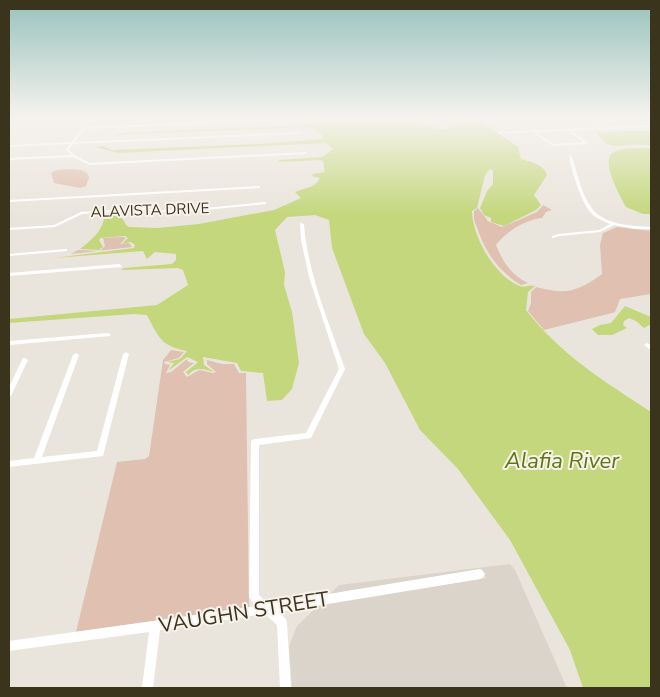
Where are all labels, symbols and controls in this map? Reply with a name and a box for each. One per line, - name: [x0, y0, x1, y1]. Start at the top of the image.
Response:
- street label: ALAVISTA DRIVE: [90, 198, 210, 222]
- water label: Alafia River: [504, 446, 620, 476]
- street label: VAUGHN STREET: [156, 585, 332, 639]

